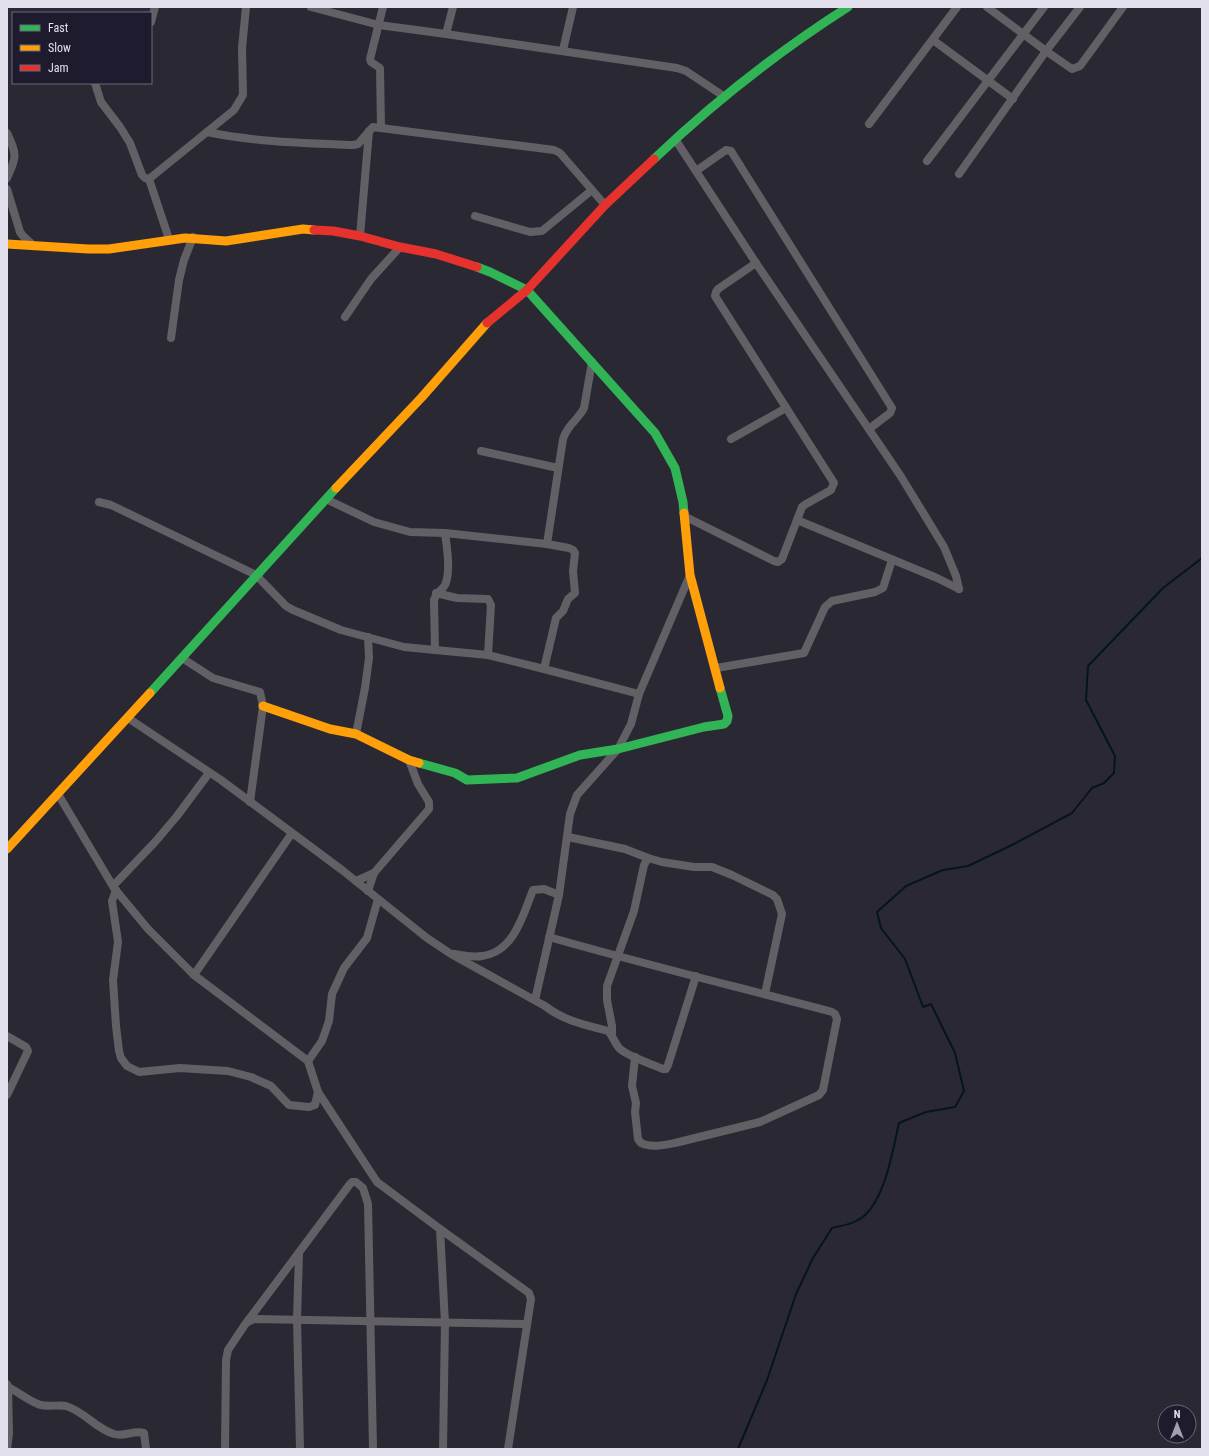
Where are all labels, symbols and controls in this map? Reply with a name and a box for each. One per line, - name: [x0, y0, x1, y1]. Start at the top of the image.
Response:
- legend: [12, 12, 152, 84]
- text: Fast: [48, 21, 69, 35]
- text: Slow: [48, 41, 71, 55]
- text: Jam: [48, 61, 69, 75]
- north arrow: [1157, 1404, 1197, 1444]
- text: N: [1174, 1408, 1181, 1421]

